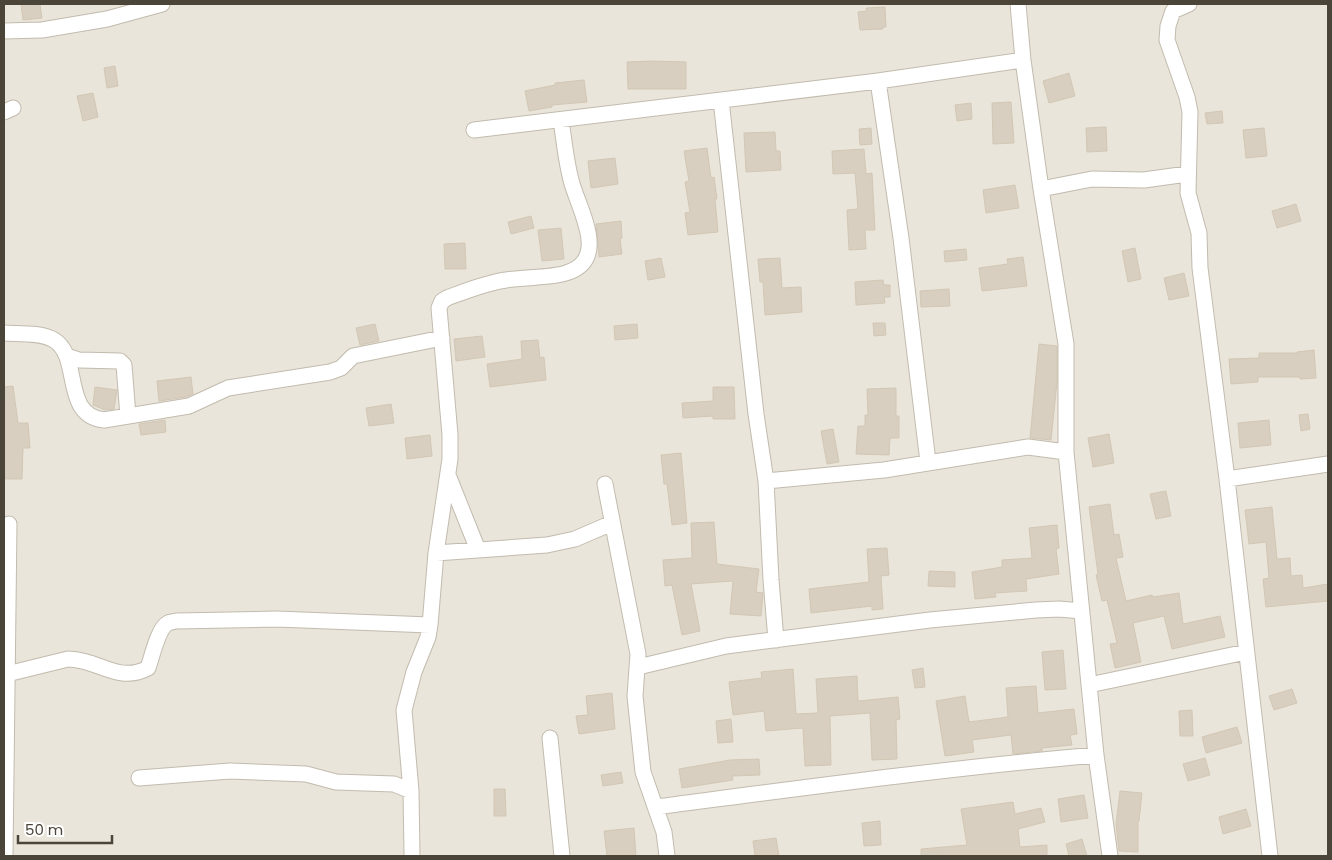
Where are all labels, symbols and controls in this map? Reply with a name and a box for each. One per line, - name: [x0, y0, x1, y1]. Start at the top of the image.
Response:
- scale bar: [18, 812, 111, 844]
- text: 50 m: [25, 819, 63, 840]

